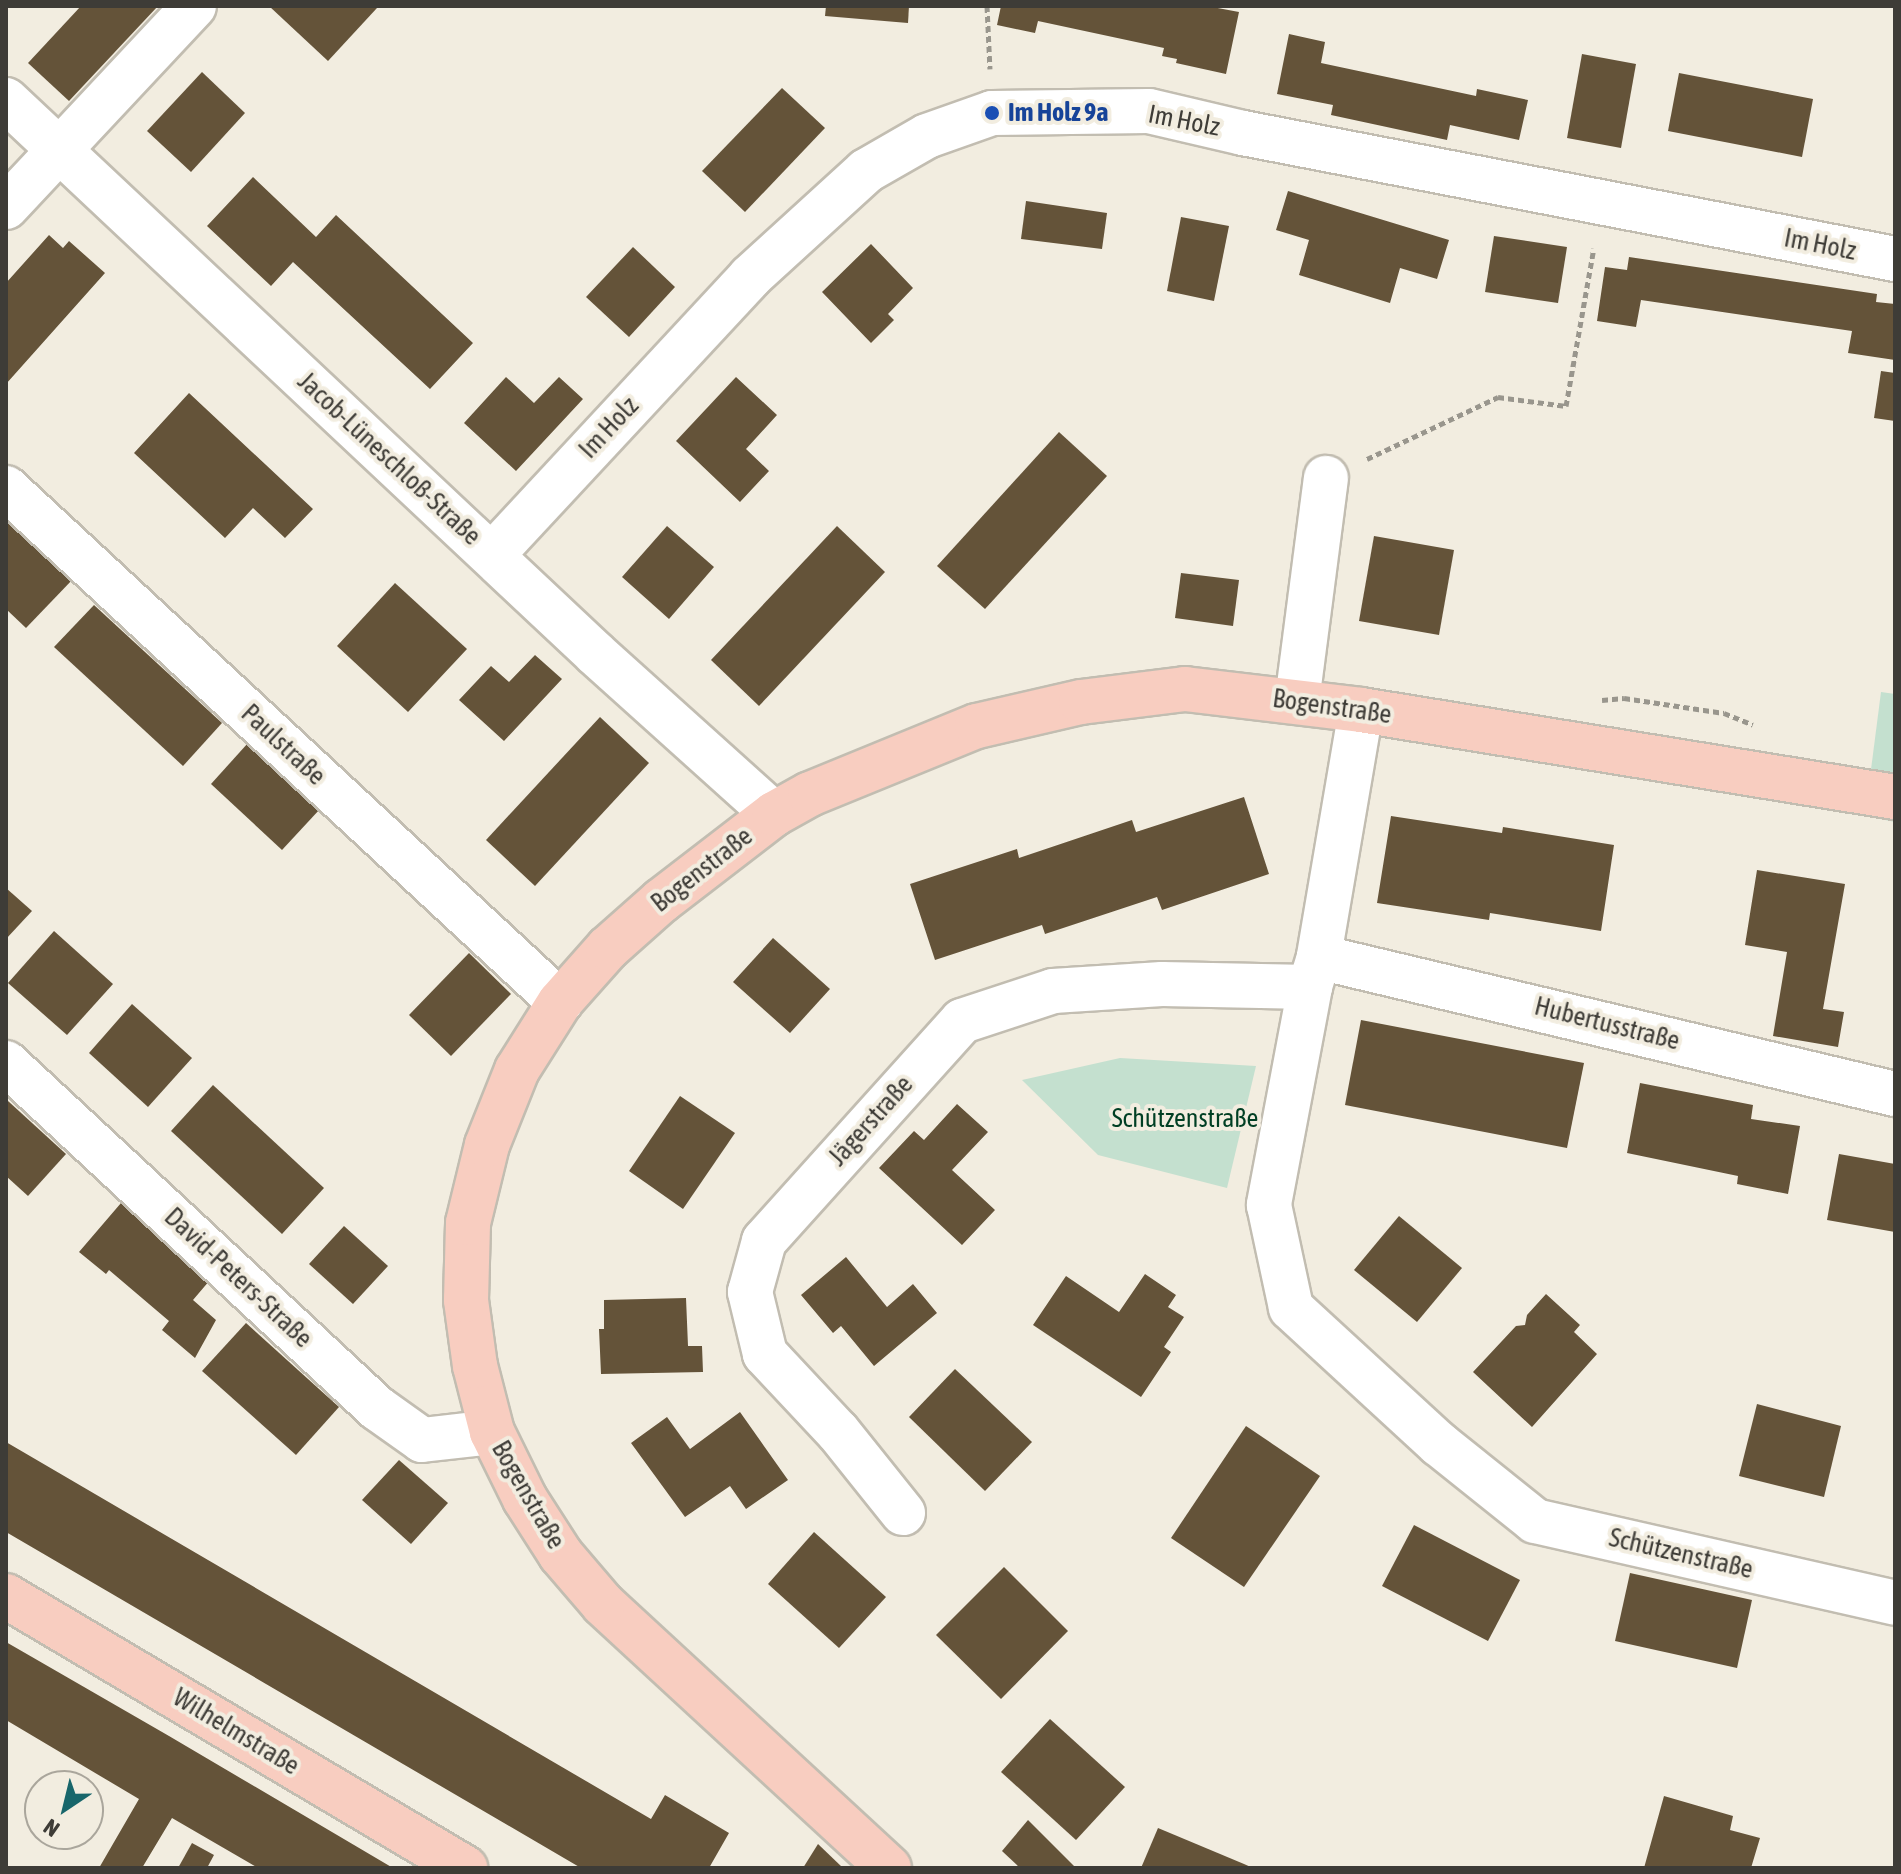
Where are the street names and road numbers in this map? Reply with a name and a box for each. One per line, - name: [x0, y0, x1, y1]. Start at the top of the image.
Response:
- street label: Im Holz: [1145, 99, 1223, 143]
- street label: Im Holz: [1781, 223, 1859, 267]
- street label: Jacob-Lüneschloß-Straße: [291, 366, 487, 552]
- street label: Im Holz: [573, 391, 645, 465]
- street label: Bogenstraße: [1271, 683, 1393, 731]
- street label: Paulstraße: [234, 698, 332, 792]
- street label: Bogenstraße: [645, 821, 759, 919]
- street label: Hubertusstraße: [1531, 991, 1683, 1057]
- street label: Jägerstraße: [822, 1070, 920, 1172]
- street label: David-Peters-Straße: [158, 1202, 318, 1354]
- street label: Bogenstraße: [485, 1435, 571, 1555]
- street label: Schützenstraße: [1606, 1522, 1756, 1586]
- street label: Wilhelmstraße: [167, 1682, 305, 1782]

